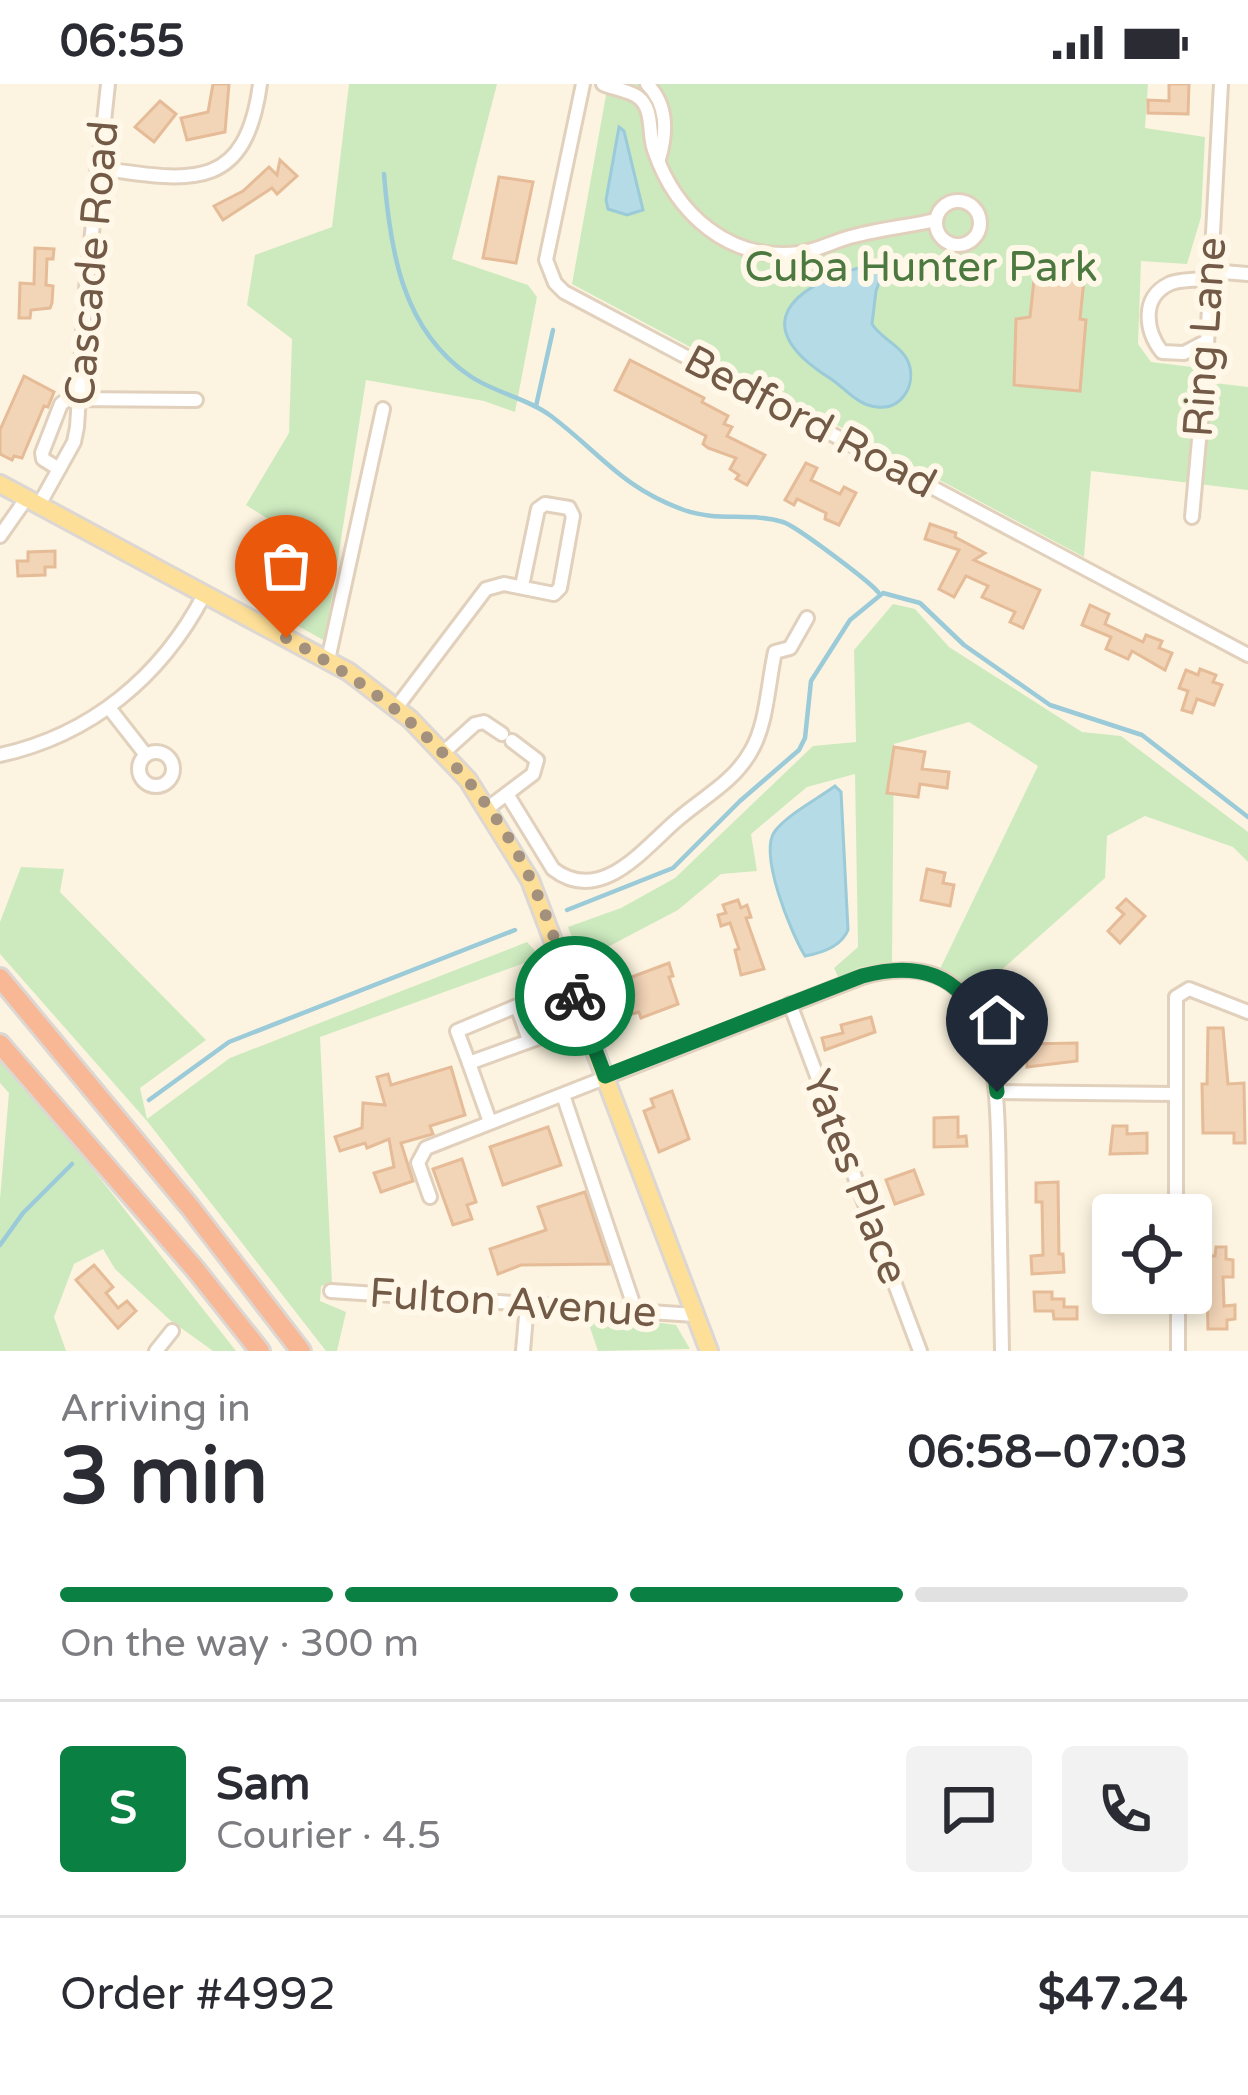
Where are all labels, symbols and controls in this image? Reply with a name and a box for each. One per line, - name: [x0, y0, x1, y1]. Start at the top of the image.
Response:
- text: 06:55: [60, 15, 185, 69]
- street label: Cascade Road: [54, 118, 130, 408]
- street label: Ring Lane: [1173, 235, 1237, 439]
- park label: Cuba Hunter Park: [744, 242, 1098, 293]
- street label: Bedford Road: [675, 334, 945, 510]
- pin: [235, 515, 337, 638]
- icon: bag: [253, 533, 319, 599]
- courier: [515, 936, 635, 1056]
- icon: bike: [542, 963, 608, 1029]
- pin: [946, 969, 1048, 1092]
- icon: home: [964, 987, 1030, 1053]
- street label: Yates Place: [791, 1063, 919, 1291]
- map controls: [1092, 1194, 1212, 1314]
- button: locate: [1092, 1194, 1212, 1314]
- street label: Fulton Avenue: [367, 1268, 659, 1338]
- text: Arriving in: [60, 1385, 251, 1432]
- text: 06:58–07:03: [908, 1426, 1188, 1480]
- text: 3 min: [60, 1430, 268, 1524]
- text: On the way · 300 m: [60, 1620, 419, 1667]
- button: chat: [906, 1746, 1032, 1872]
- button: phone: [1062, 1746, 1188, 1872]
- text: Sam: [216, 1758, 310, 1812]
- text: S: [109, 1782, 137, 1836]
- text: Courier · 4.5: [216, 1812, 441, 1859]
- text: Order #4992: [60, 1968, 336, 2022]
- text: $47.24: [1038, 1968, 1188, 2022]

